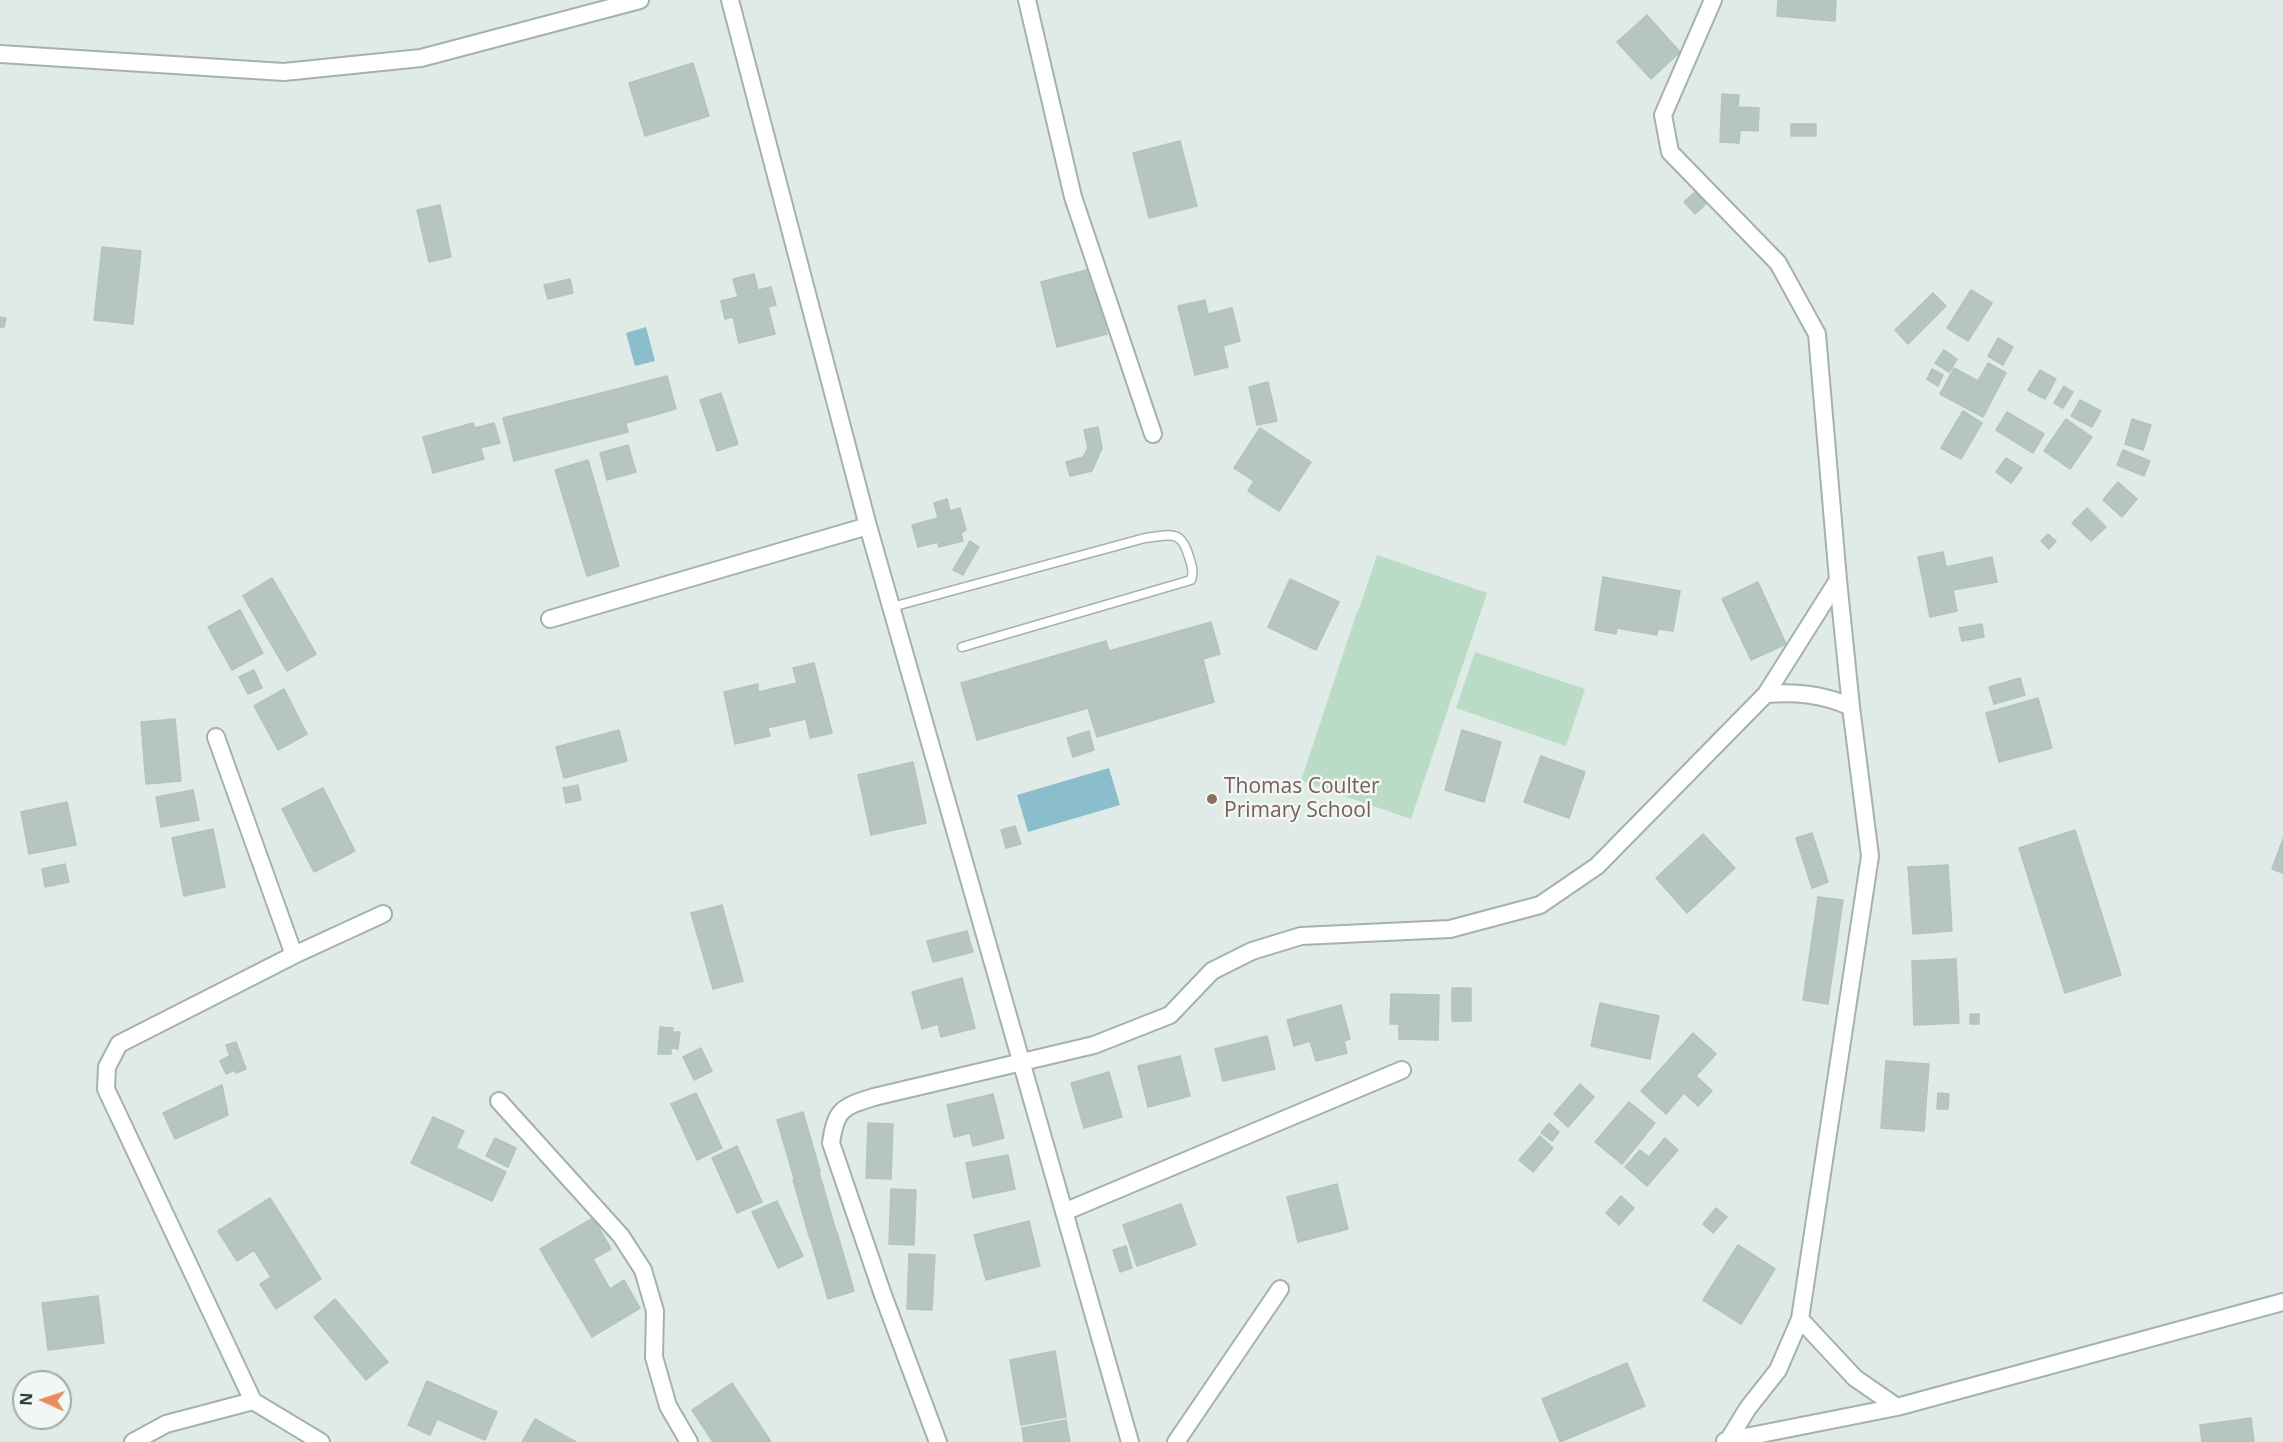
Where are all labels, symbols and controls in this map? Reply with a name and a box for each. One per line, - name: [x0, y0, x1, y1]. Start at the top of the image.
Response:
- place label: Thomas Coulter Primary School: [1224, 774, 1380, 824]
- marker: Thomas Coulter Primary School: [1205, 792, 1219, 806]
- north arrow: [12, 1370, 72, 1430]
- text: N: [15, 1392, 37, 1406]

